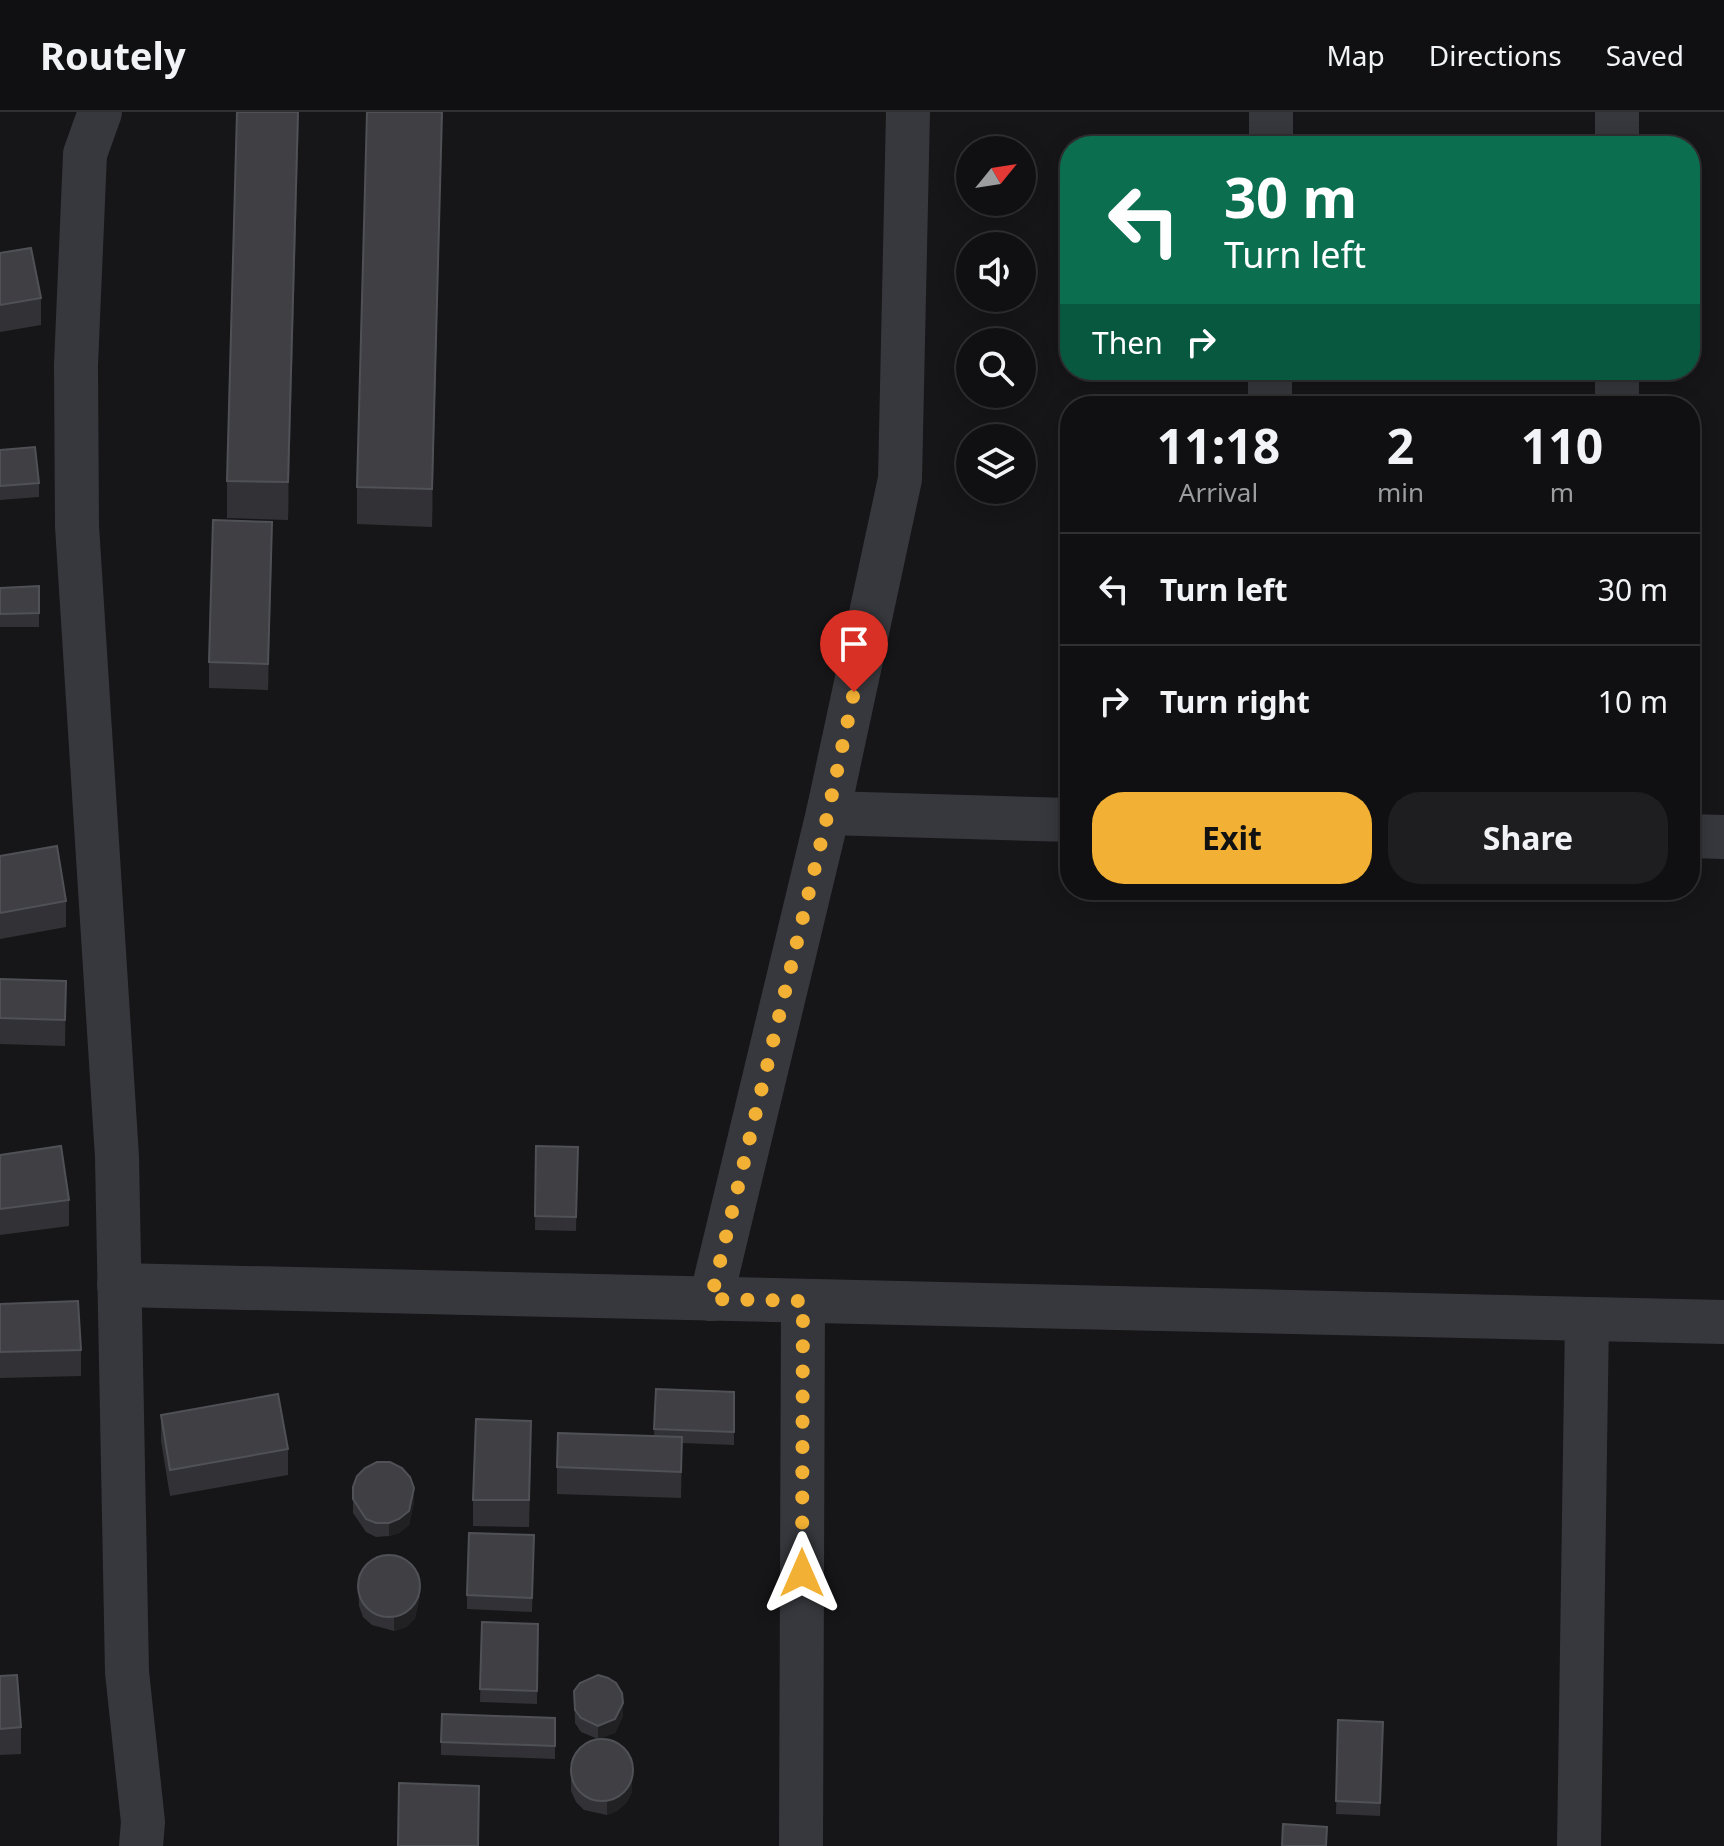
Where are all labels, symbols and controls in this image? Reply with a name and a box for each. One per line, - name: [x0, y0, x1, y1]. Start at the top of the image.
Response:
- text: Routely: [40, 29, 186, 81]
- text: Map: [1326, 36, 1385, 74]
- text: Directions: [1429, 36, 1562, 74]
- text: Saved: [1606, 36, 1684, 74]
- north arrow: [956, 136, 1036, 216]
- map controls: [956, 136, 1036, 504]
- text: 30 m: [1224, 158, 1357, 234]
- icon: left: [1092, 168, 1196, 272]
- text: Turn left: [1224, 230, 1366, 279]
- button: sound: [956, 232, 1036, 312]
- icon: right: [1179, 320, 1223, 364]
- text: Then: [1092, 322, 1163, 363]
- button: search: [956, 328, 1036, 408]
- text: 11:18: [1157, 413, 1280, 478]
- text: 2: [1387, 413, 1414, 478]
- text: 110: [1521, 413, 1603, 478]
- button: layers: [956, 424, 1036, 504]
- text: Arrival: [1179, 474, 1258, 510]
- text: min: [1377, 474, 1424, 510]
- text: m: [1550, 474, 1574, 510]
- icon: left: [1092, 567, 1136, 611]
- text: Turn left: [1160, 569, 1288, 610]
- text: 30 m: [1598, 569, 1668, 610]
- pin: [820, 610, 888, 692]
- icon: arrive: [832, 622, 876, 666]
- icon: right: [1092, 679, 1136, 723]
- text: Turn right: [1160, 681, 1310, 722]
- text: 10 m: [1598, 681, 1668, 722]
- button: Exit: [1092, 792, 1372, 884]
- button: Share: [1388, 792, 1668, 884]
- position arrow: [760, 1531, 844, 1615]

